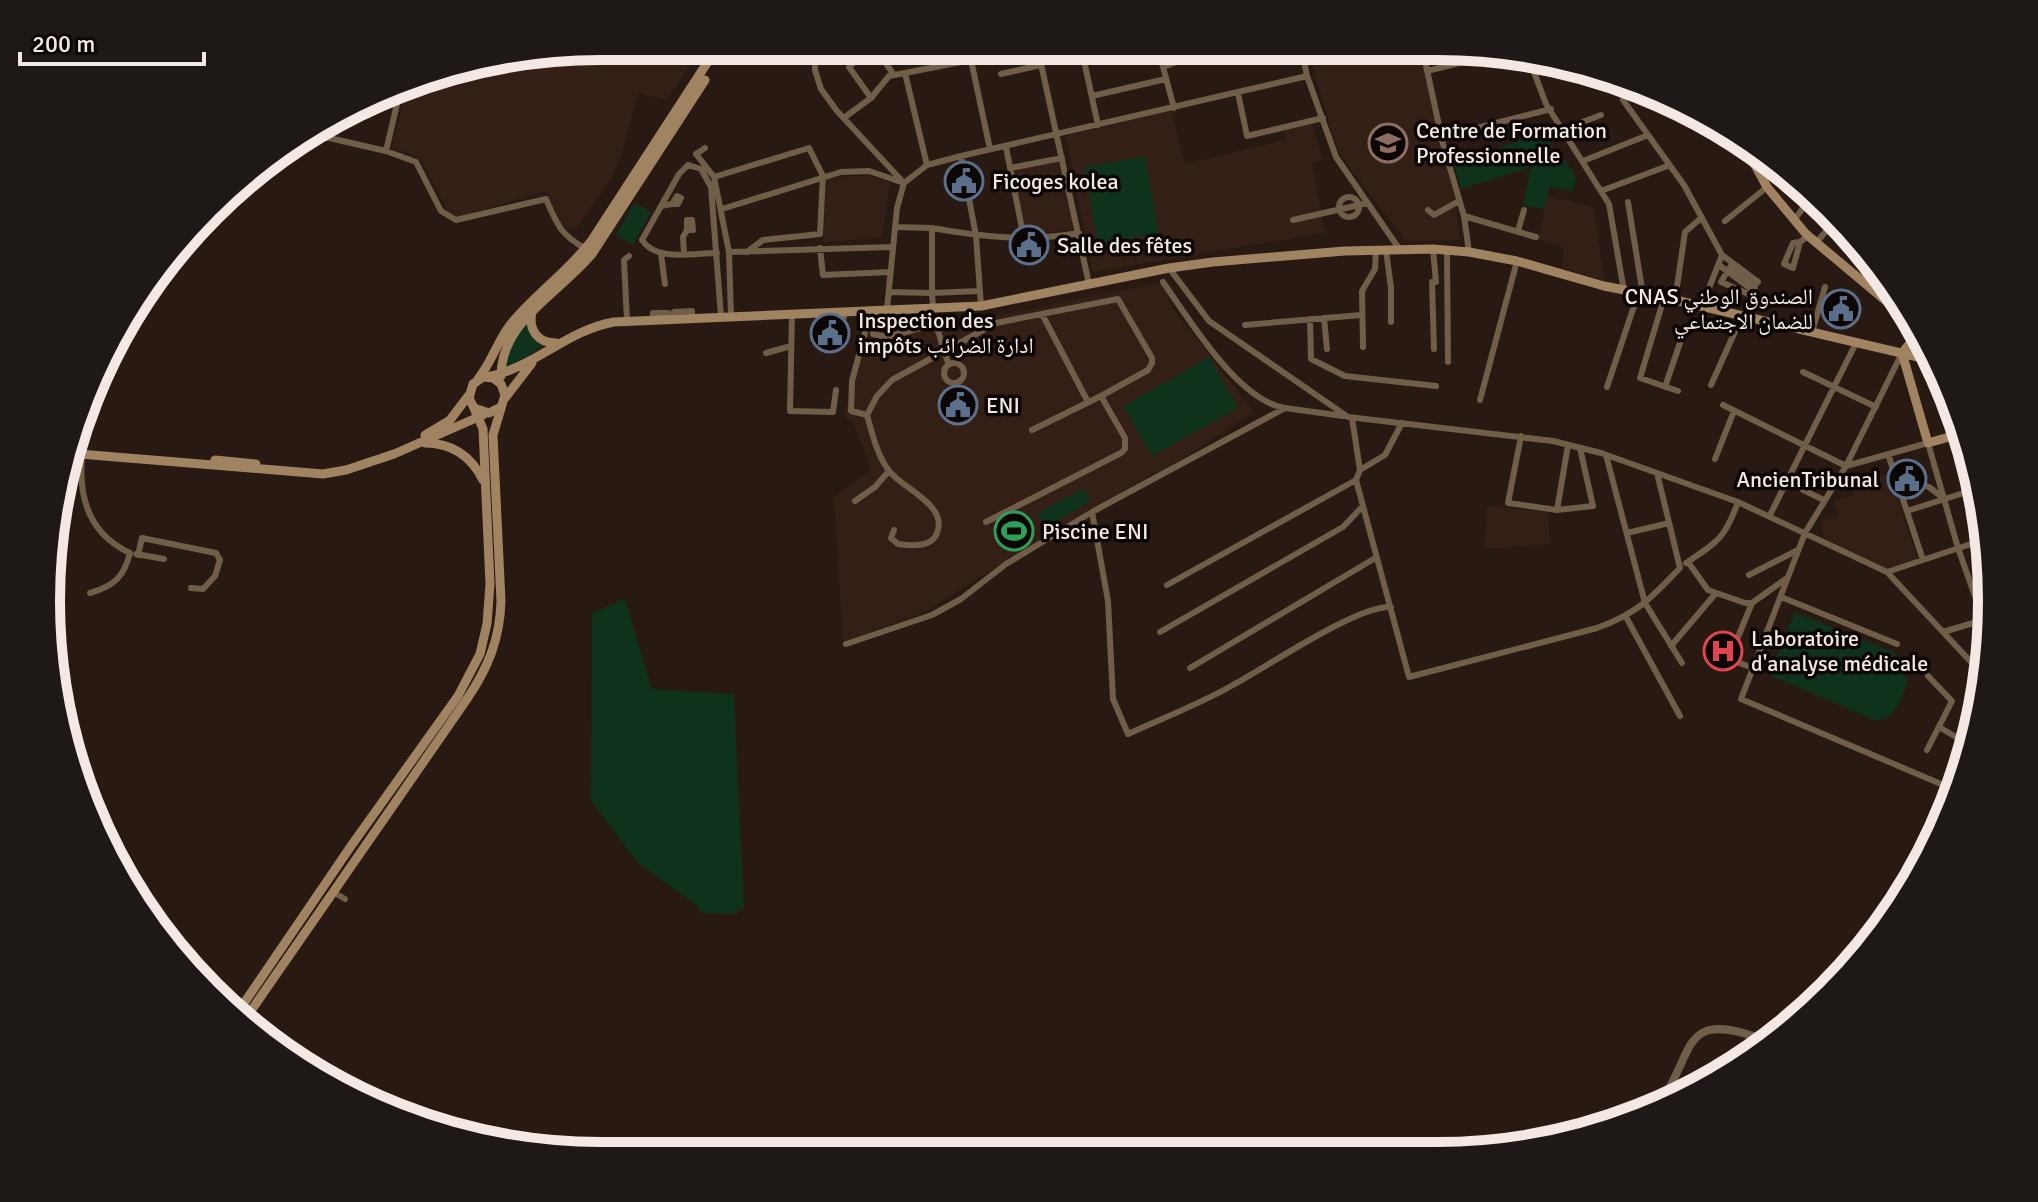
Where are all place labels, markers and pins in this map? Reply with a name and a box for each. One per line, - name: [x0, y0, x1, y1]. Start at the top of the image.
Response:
- place label: Centre de Formation Professionnelle: [1416, 117, 1607, 169]
- school or university icon: Centre de Formation Professionnelle: [1367, 122, 1409, 164]
- public building icon: Ficoges kolea: [943, 160, 985, 202]
- place label: Ficoges kolea: [992, 168, 1119, 195]
- public building icon: Salle des fêtes: [1008, 224, 1050, 266]
- place label: Salle des fêtes: [1057, 232, 1192, 259]
- place label: CNAS الصندوق الوطني للضمان الاجتماعي: [1625, 283, 1813, 338]
- public building icon: CNAS الصندوق الوطني للضمان الاجتماعي: [1820, 288, 1862, 330]
- place label: Inspection des impôts ادارة الضرائب: [858, 307, 1034, 359]
- public building icon: Inspection des impôts ادارة الضرائب: [809, 312, 851, 354]
- public building icon: ENI: [937, 384, 979, 426]
- place label: ENI: [986, 392, 1020, 419]
- public building icon: AncienTribunal: [1886, 458, 1928, 500]
- place label: AncienTribunal: [1737, 466, 1879, 493]
- sports icon: Piscine ENI: [993, 510, 1035, 552]
- place label: Piscine ENI: [1042, 518, 1148, 545]
- place label: Laboratoire d'analyse médicale: [1751, 625, 1928, 677]
- hospital icon: Laboratoire d'analyse médicale: [1702, 630, 1744, 672]

